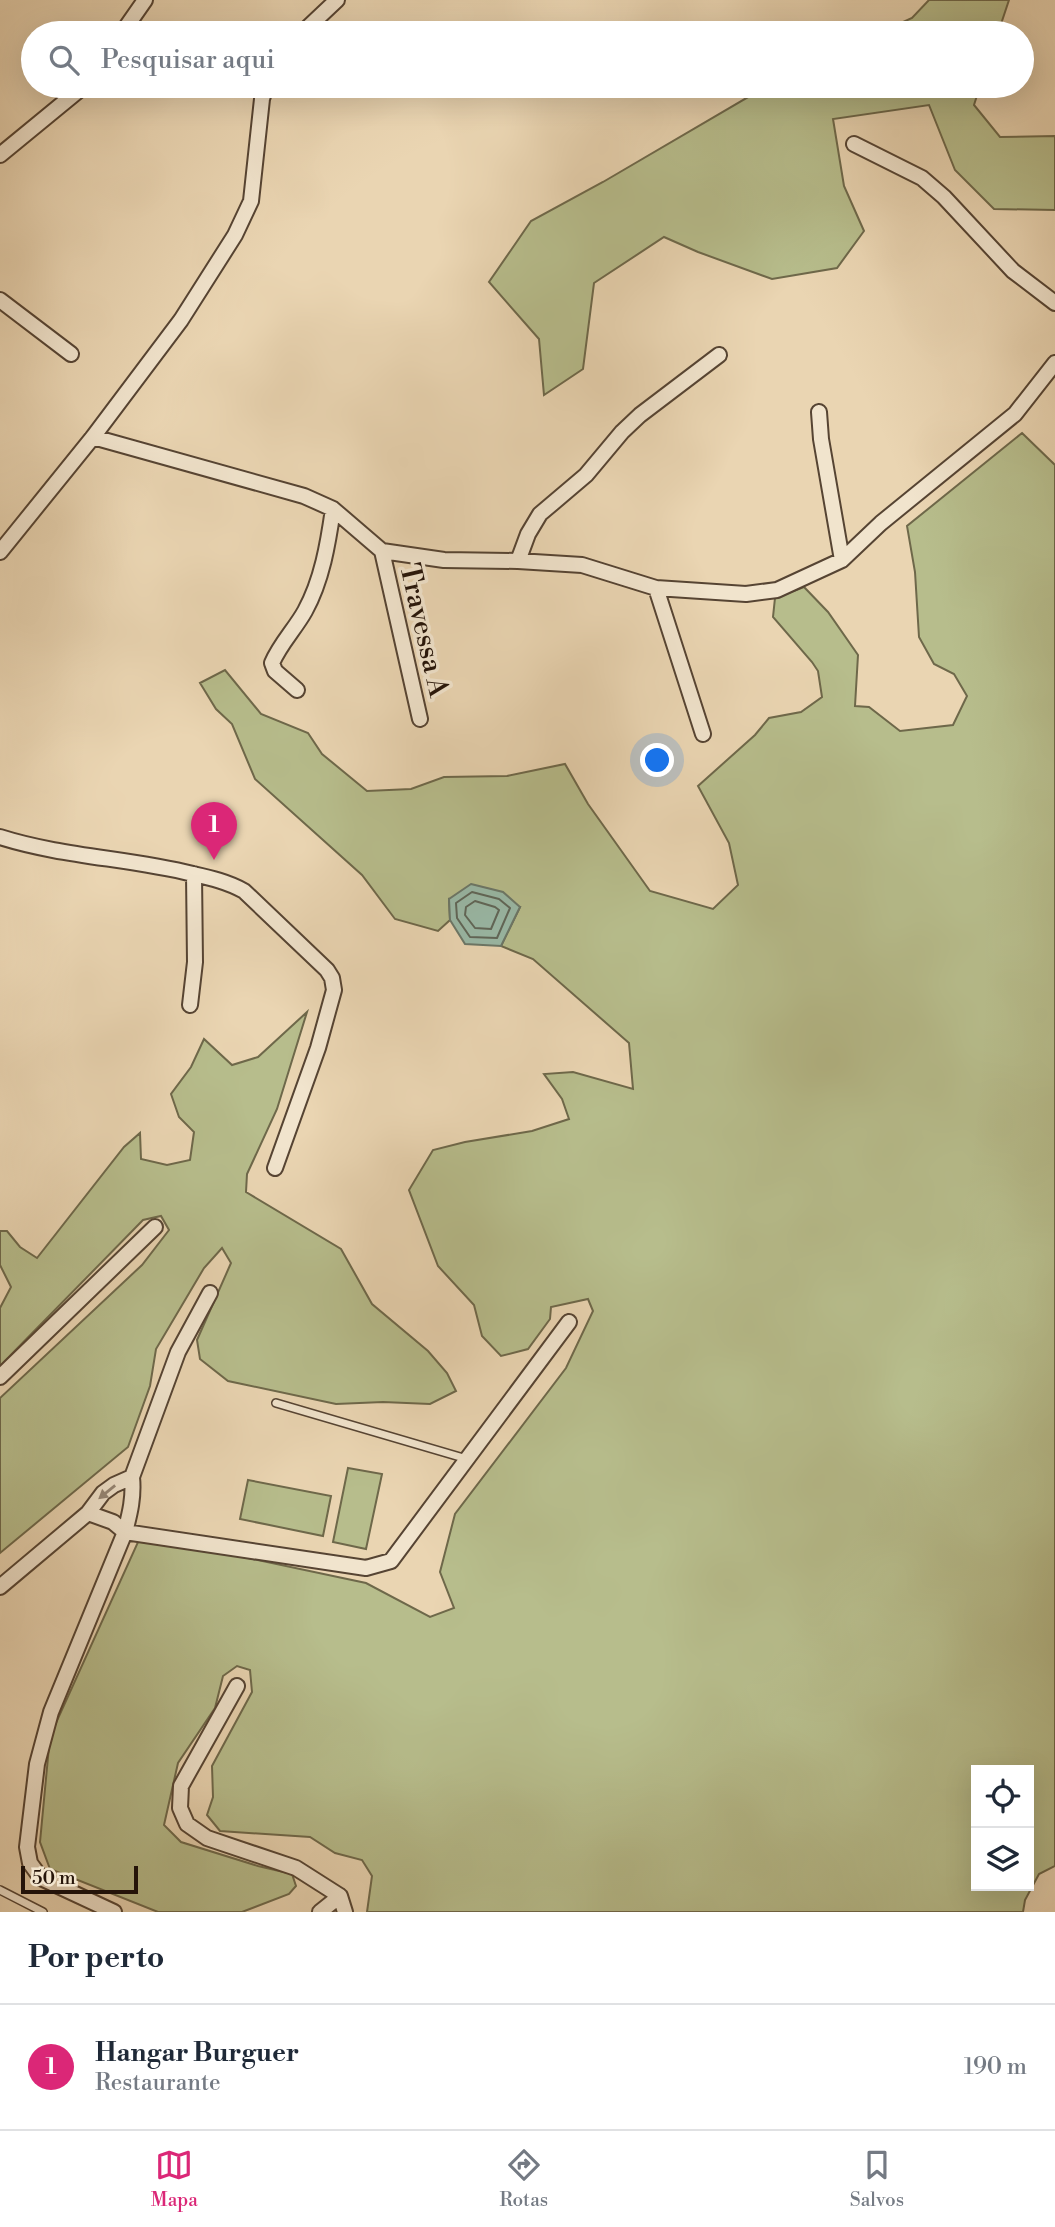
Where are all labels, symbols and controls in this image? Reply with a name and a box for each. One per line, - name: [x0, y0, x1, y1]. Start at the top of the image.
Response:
- search box: [21, 21, 1034, 98]
- icon: search: [45, 41, 83, 79]
- text: Pesquisar aqui: [101, 44, 275, 76]
- street label: Travessa A: [391, 560, 456, 701]
- your location: [640, 743, 674, 777]
- pin: 1: [191, 802, 237, 860]
- one-way arrow: [99, 1484, 117, 1499]
- map controls: [971, 1765, 1034, 1891]
- button: locate: [971, 1765, 1034, 1828]
- button: layers: [971, 1828, 1034, 1891]
- scale bar: [21, 1863, 138, 1895]
- text: 50 m: [32, 1866, 76, 1890]
- text: Por perto: [28, 1939, 164, 1977]
- text: Hangar Burguer: [95, 2037, 299, 2069]
- text: 1: [45, 2053, 57, 2081]
- text: 190 m: [964, 2053, 1027, 2081]
- text: Restaurante: [95, 2069, 221, 2097]
- tab: Mapa: [151, 2146, 198, 2212]
- tab: Rotas: [500, 2146, 548, 2212]
- tab: Salvos: [850, 2146, 904, 2212]

